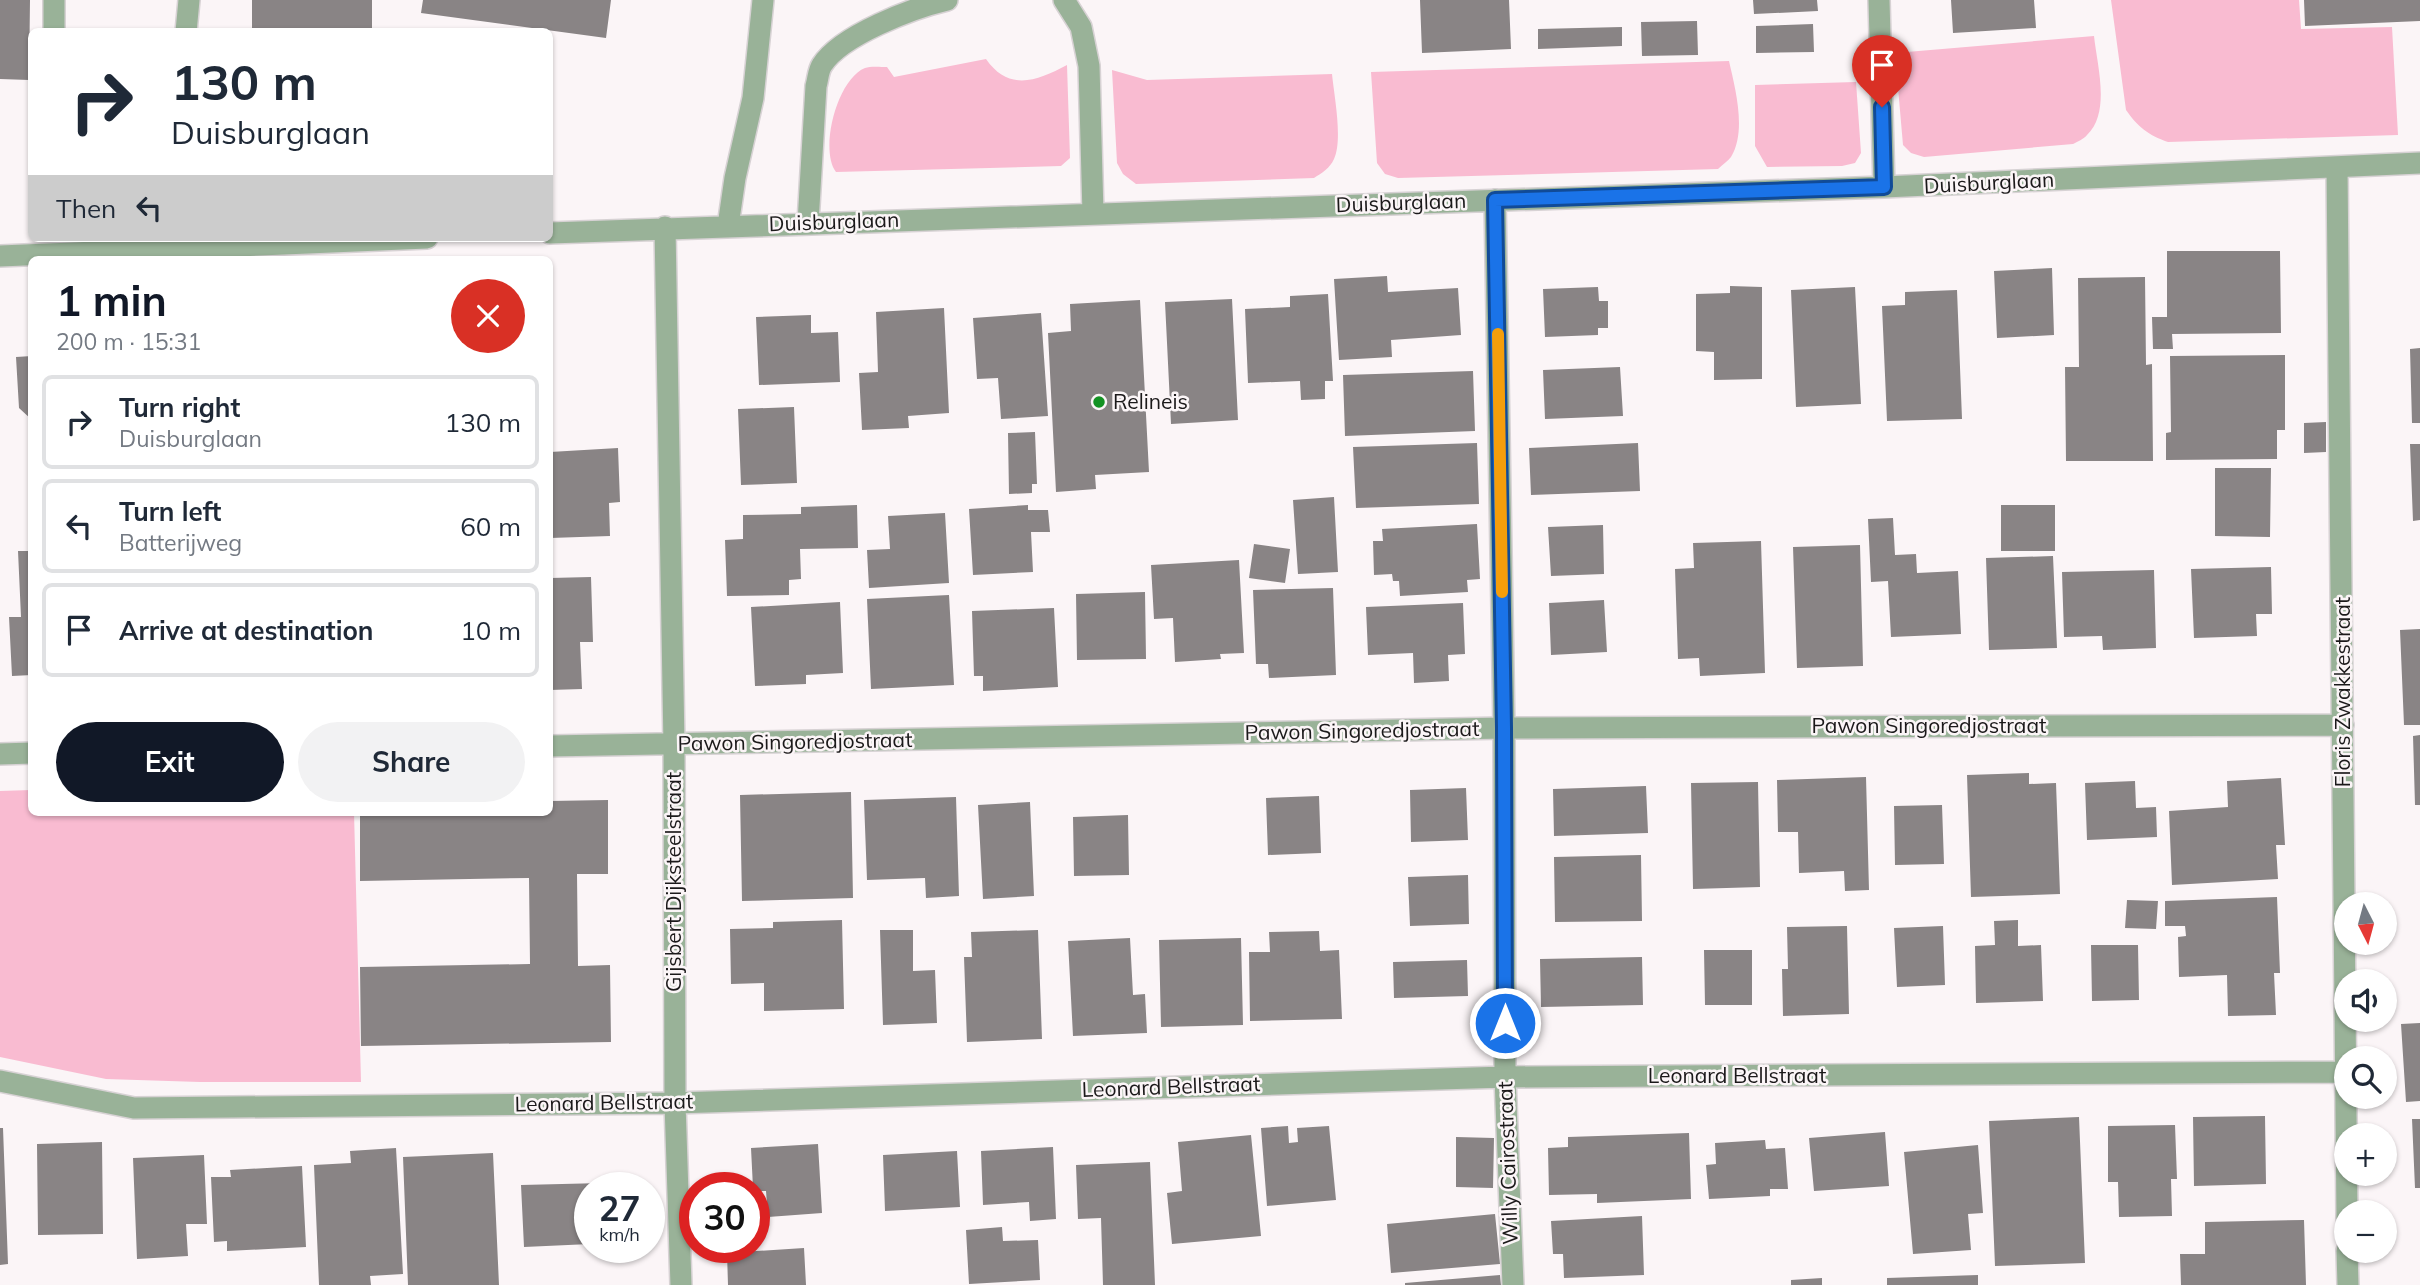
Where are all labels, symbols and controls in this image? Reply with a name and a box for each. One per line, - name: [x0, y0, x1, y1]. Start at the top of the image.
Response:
- pin: [1852, 35, 1912, 107]
- icon: arrive: [1863, 46, 1901, 84]
- text: 130 m: [171, 51, 317, 112]
- icon: right: [56, 56, 147, 147]
- text: Duisburglaan: [171, 112, 370, 152]
- street label: Duisburglaan: [1923, 166, 2055, 198]
- street label: Duisburglaan: [1335, 187, 1467, 217]
- icon: left: [130, 189, 168, 227]
- text: Then: [56, 192, 116, 225]
- street label: Duisburglaan: [768, 206, 900, 236]
- text: 1 min: [56, 274, 167, 327]
- button: close: [451, 279, 525, 353]
- text: 200 m · 15:31: [56, 327, 201, 356]
- place label: Relineis: [1113, 388, 1188, 414]
- text: Turn right: [119, 391, 240, 424]
- marker: Relineis: [1091, 394, 1107, 410]
- icon: right: [60, 403, 98, 441]
- text: 130 m: [445, 406, 521, 439]
- text: Duisburglaan: [119, 424, 262, 453]
- text: Turn left: [119, 495, 221, 528]
- icon: left: [60, 507, 98, 545]
- text: 60 m: [460, 510, 521, 543]
- text: Batterijweg: [119, 528, 242, 557]
- street label: Floris Zwakkestraat: [2329, 597, 2355, 787]
- icon: arrive: [60, 611, 98, 649]
- text: Arrive at destination: [119, 614, 374, 647]
- text: 10 m: [460, 614, 521, 647]
- street label: Pawon Singoredjostraat: [1812, 712, 2046, 738]
- street label: Pawon Singoredjostraat: [1244, 715, 1480, 745]
- button: Exit: [56, 722, 284, 802]
- button: Share: [298, 722, 525, 802]
- street label: Pawon Singoredjostraat: [677, 726, 913, 756]
- street label: Gijsbert Dijksteelstraat: [660, 772, 686, 992]
- north arrow: [2334, 892, 2398, 956]
- map controls: [2334, 892, 2397, 1263]
- button: sound: [2334, 969, 2397, 1032]
- position arrow: [1468, 986, 1542, 1060]
- button: search: [2334, 1046, 2397, 1109]
- street label: Leonard Bellstraat: [1648, 1062, 1826, 1088]
- street label: Leonard Bellstraat: [1081, 1070, 1261, 1102]
- street label: Willy Cairostraat: [1491, 1081, 1523, 1245]
- street label: Leonard Bellstraat: [514, 1087, 694, 1117]
- button: +: [2334, 1123, 2397, 1186]
- speed limit sign: 30: [679, 1172, 770, 1263]
- text: 27: [598, 1186, 641, 1230]
- button: −: [2334, 1200, 2397, 1263]
- text: km/h: [599, 1223, 640, 1246]

